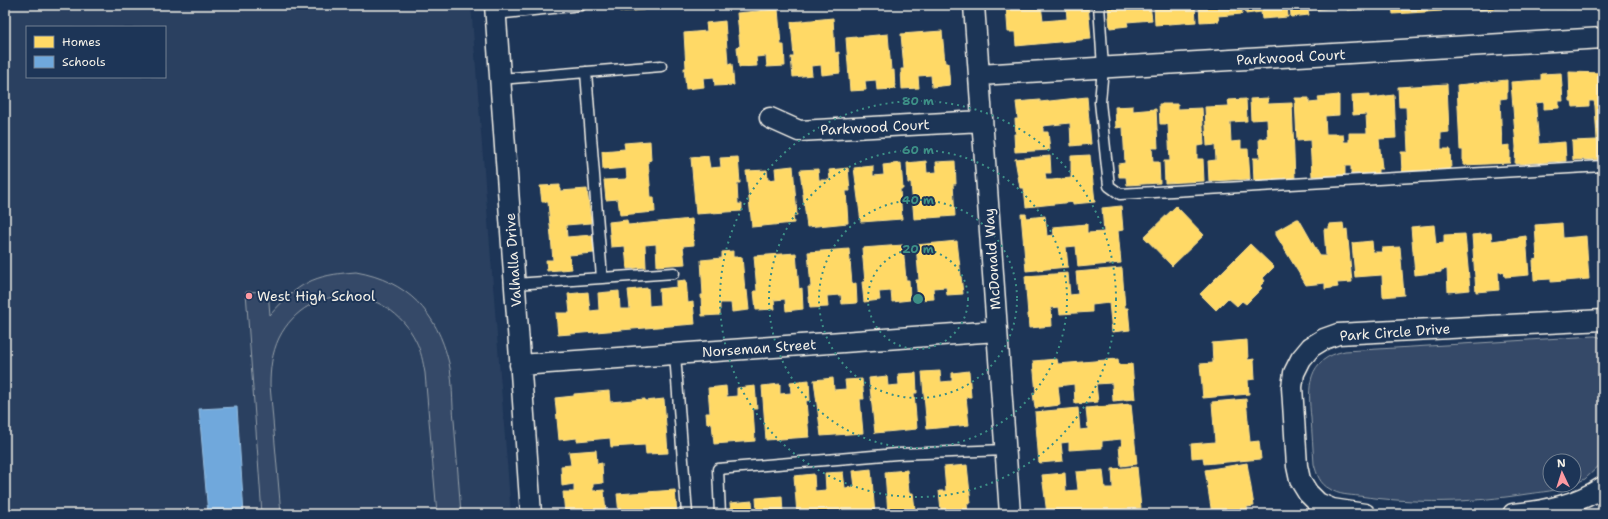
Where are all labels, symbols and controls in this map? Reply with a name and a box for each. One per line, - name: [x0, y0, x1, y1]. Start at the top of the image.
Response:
- legend: [26, 26, 166, 78]
- text: Homes: [62, 34, 101, 50]
- street label: Parkwood Court: [1236, 45, 1346, 69]
- text: Schools: [62, 54, 106, 70]
- text: 80 m: [902, 93, 934, 109]
- street label: Parkwood Court: [820, 115, 930, 139]
- text: 60 m: [902, 142, 934, 158]
- text: 40 m: [902, 192, 934, 208]
- street label: McDonald Way: [979, 208, 1005, 310]
- street label: Valhalla Drive: [501, 212, 525, 308]
- text: 20 m: [902, 241, 934, 257]
- place label: West High School: [257, 287, 376, 305]
- marker: West High School: [244, 291, 254, 301]
- centre of rings: [911, 292, 925, 306]
- street label: Park Circle Drive: [1339, 319, 1451, 345]
- street label: Norseman Street: [701, 335, 817, 361]
- north arrow: [1542, 453, 1582, 493]
- text: N: [1556, 456, 1566, 471]

